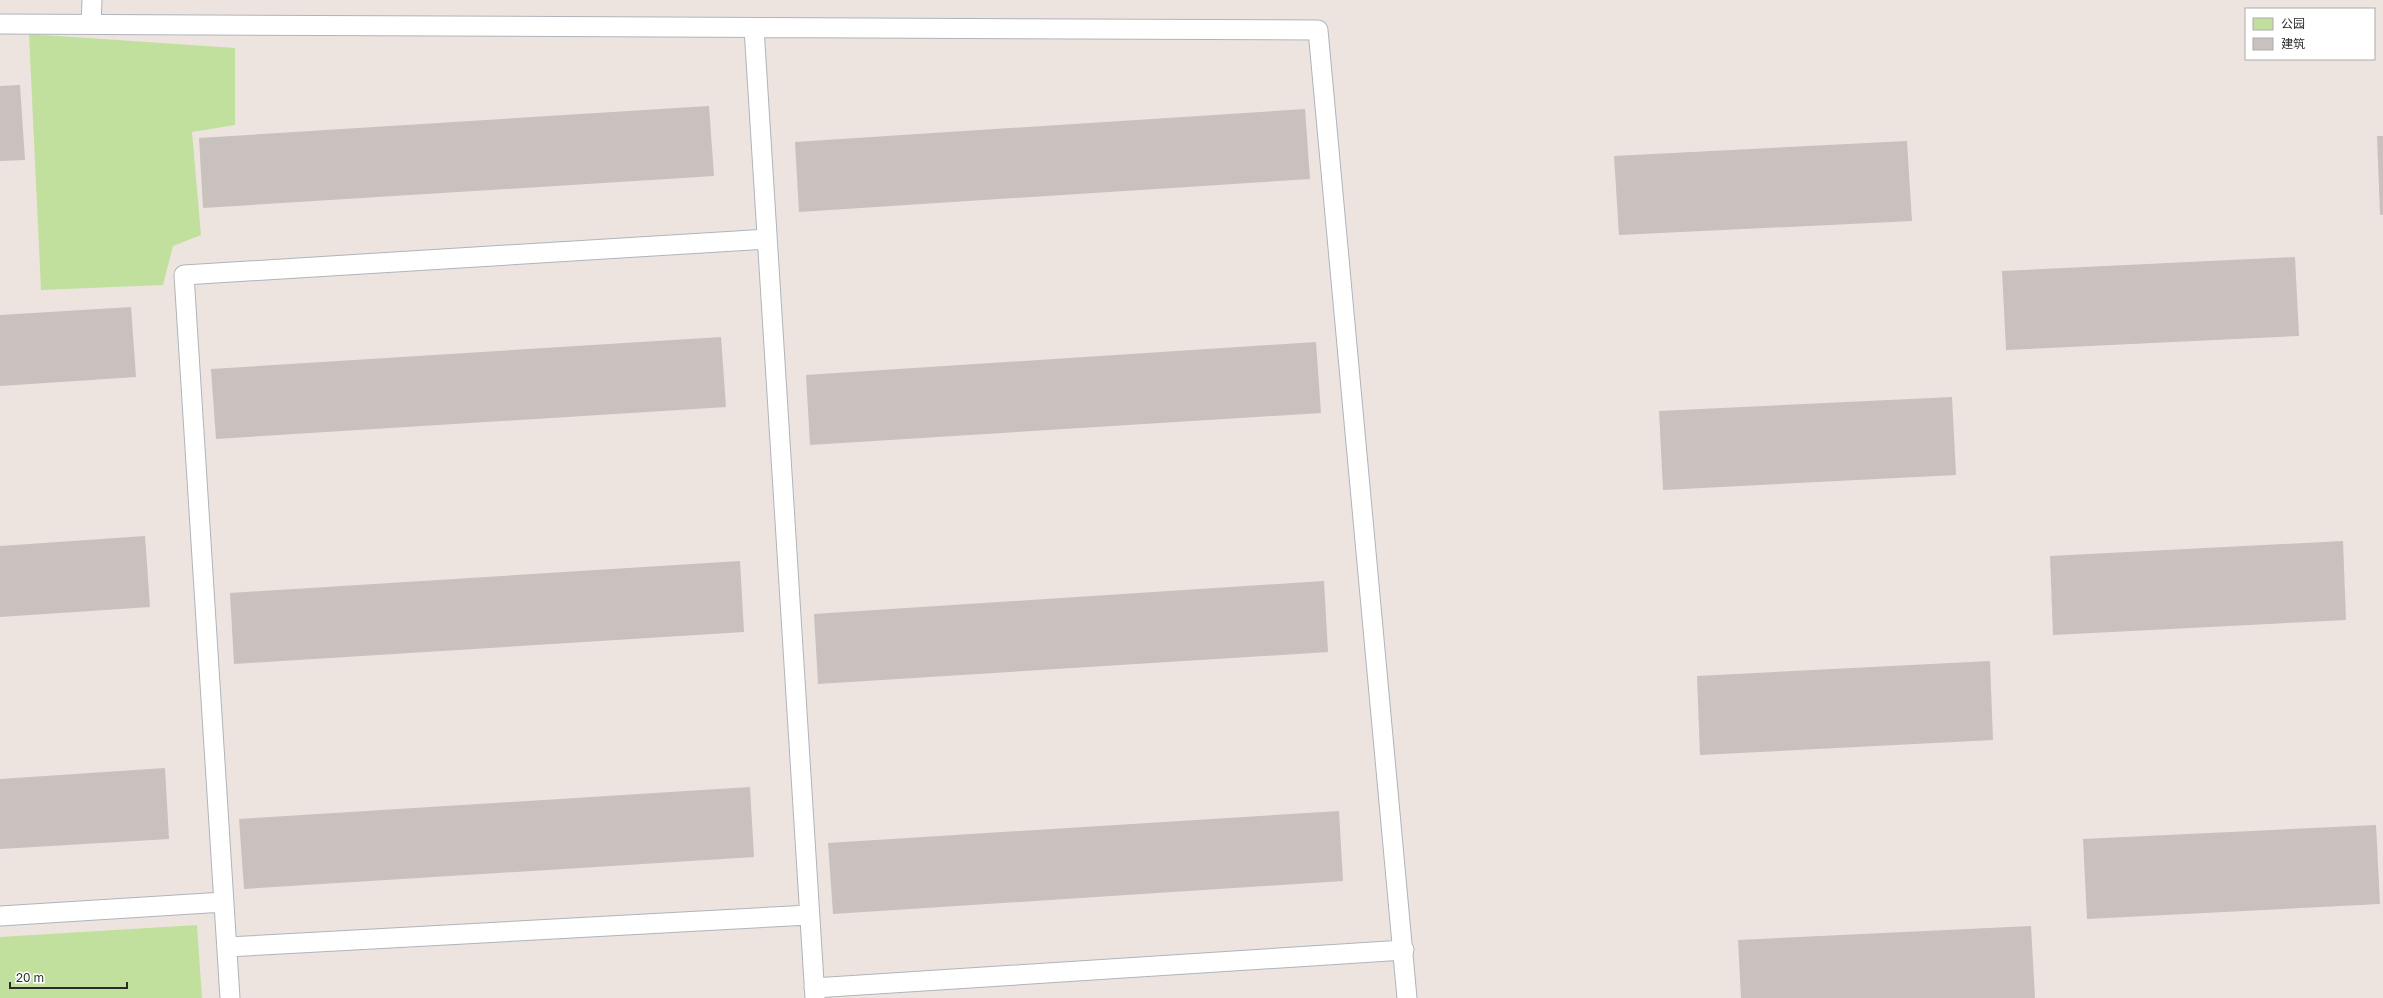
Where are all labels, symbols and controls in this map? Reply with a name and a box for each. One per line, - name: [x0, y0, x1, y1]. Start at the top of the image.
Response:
- legend: [2245, 8, 2375, 60]
- text: 公园: [2281, 16, 2305, 31]
- text: 建筑: [2281, 36, 2305, 51]
- scale bar: [10, 964, 127, 990]
- text: 20 m: [16, 970, 44, 985]

